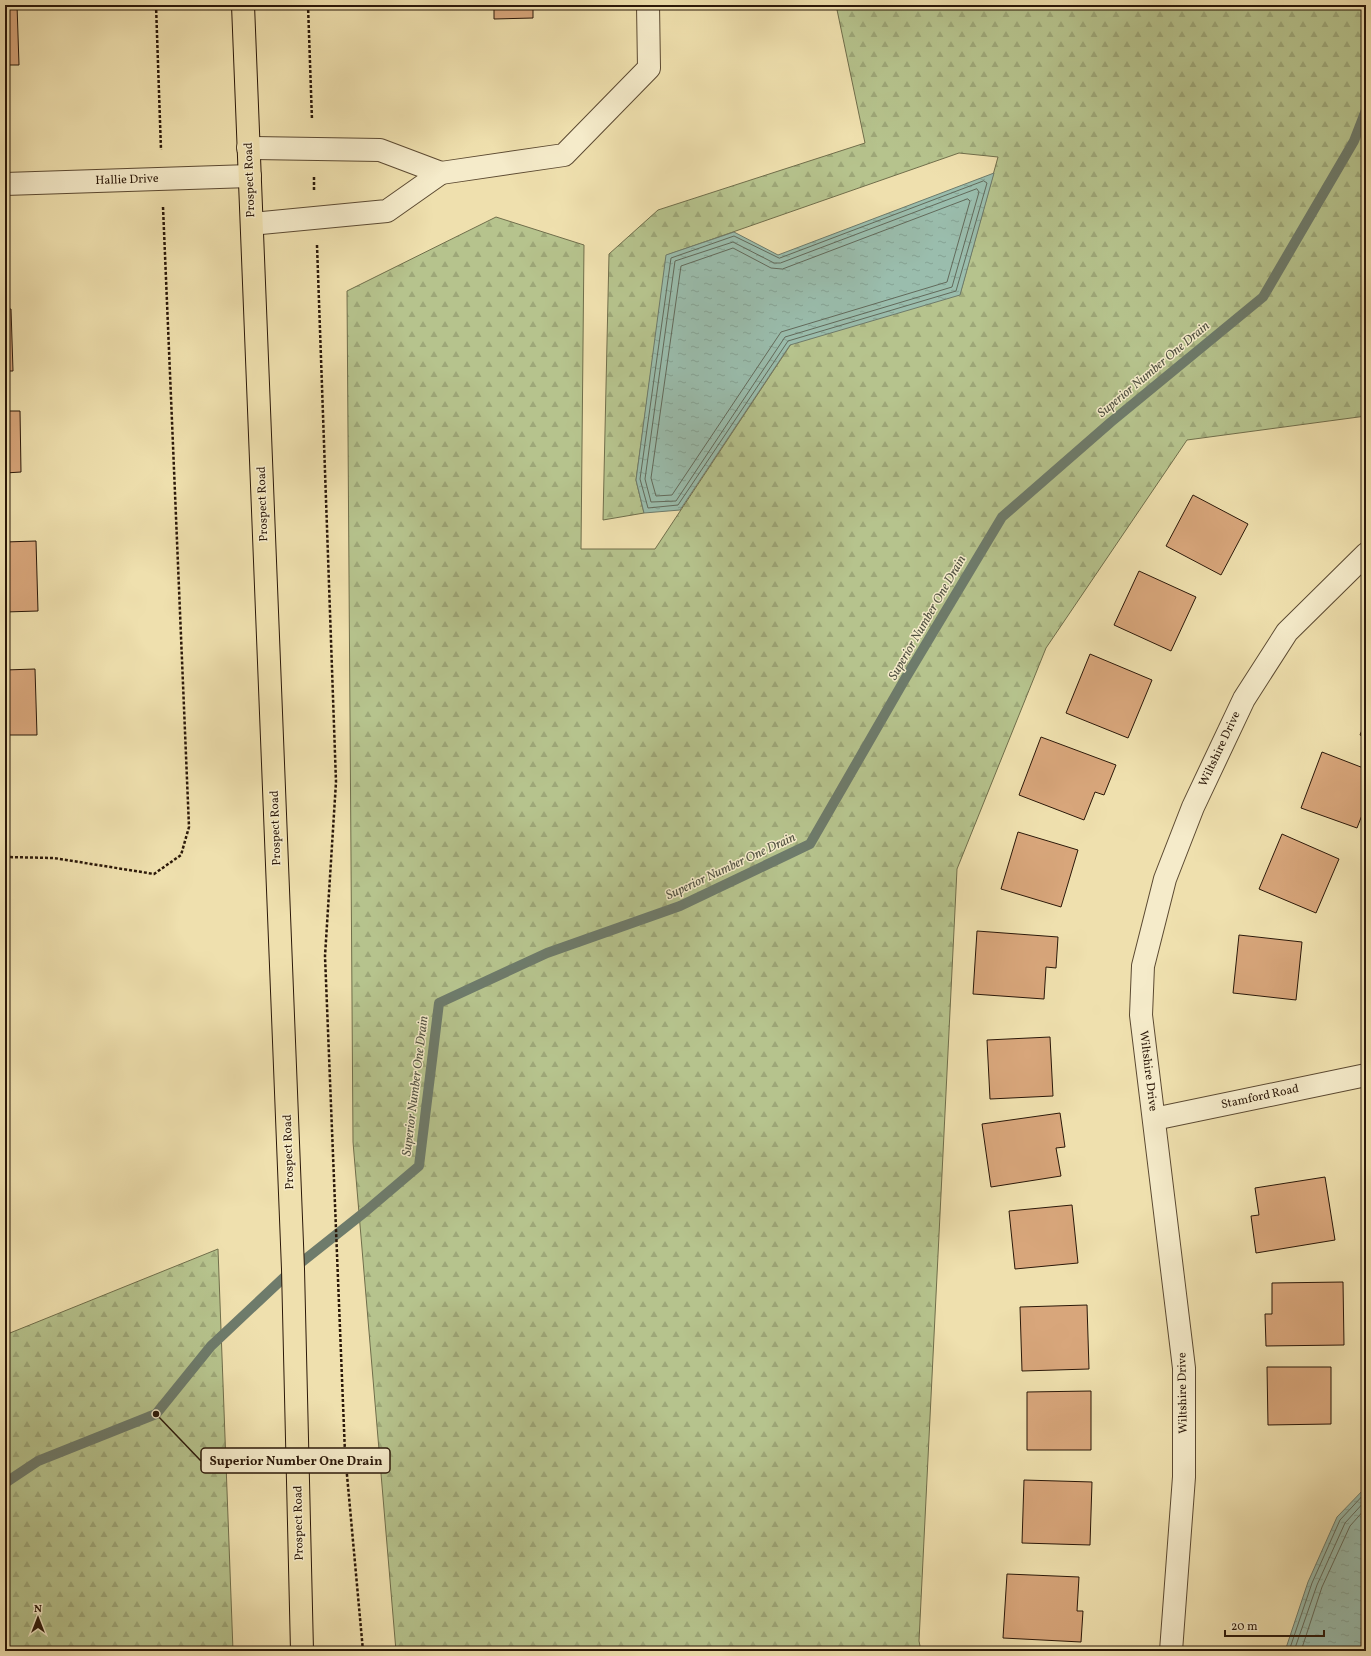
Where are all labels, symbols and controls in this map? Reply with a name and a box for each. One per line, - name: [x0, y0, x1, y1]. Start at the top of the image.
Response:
- street label: Prospect Road: [241, 142, 259, 218]
- street label: Hallie Drive: [95, 171, 159, 189]
- water label: Superior Number One Drain: [1094, 318, 1214, 422]
- street label: Prospect Road: [254, 466, 272, 542]
- water label: Superior Number One Drain: [885, 552, 971, 684]
- street label: Wiltshire Drive: [1196, 708, 1245, 789]
- street label: Prospect Road: [267, 790, 285, 866]
- water label: Superior Number One Drain: [663, 829, 799, 905]
- water label: Superior Number One Drain: [398, 1015, 434, 1157]
- street label: Wiltshire Drive: [1135, 1030, 1161, 1113]
- street label: Stamford Road: [1220, 1081, 1301, 1113]
- street label: Prospect Road: [280, 1114, 298, 1190]
- street label: Wiltshire Drive: [1174, 1352, 1192, 1434]
- callout: Superior Number One Drain: [201, 1448, 390, 1473]
- text: Superior Number One Drain: [209, 1453, 383, 1471]
- street label: Prospect Road: [290, 1485, 308, 1561]
- north arrow: [18, 1598, 58, 1638]
- text: N: [34, 1602, 42, 1617]
- scale bar: [1225, 1612, 1324, 1638]
- text: 20 m: [1231, 1619, 1258, 1635]

